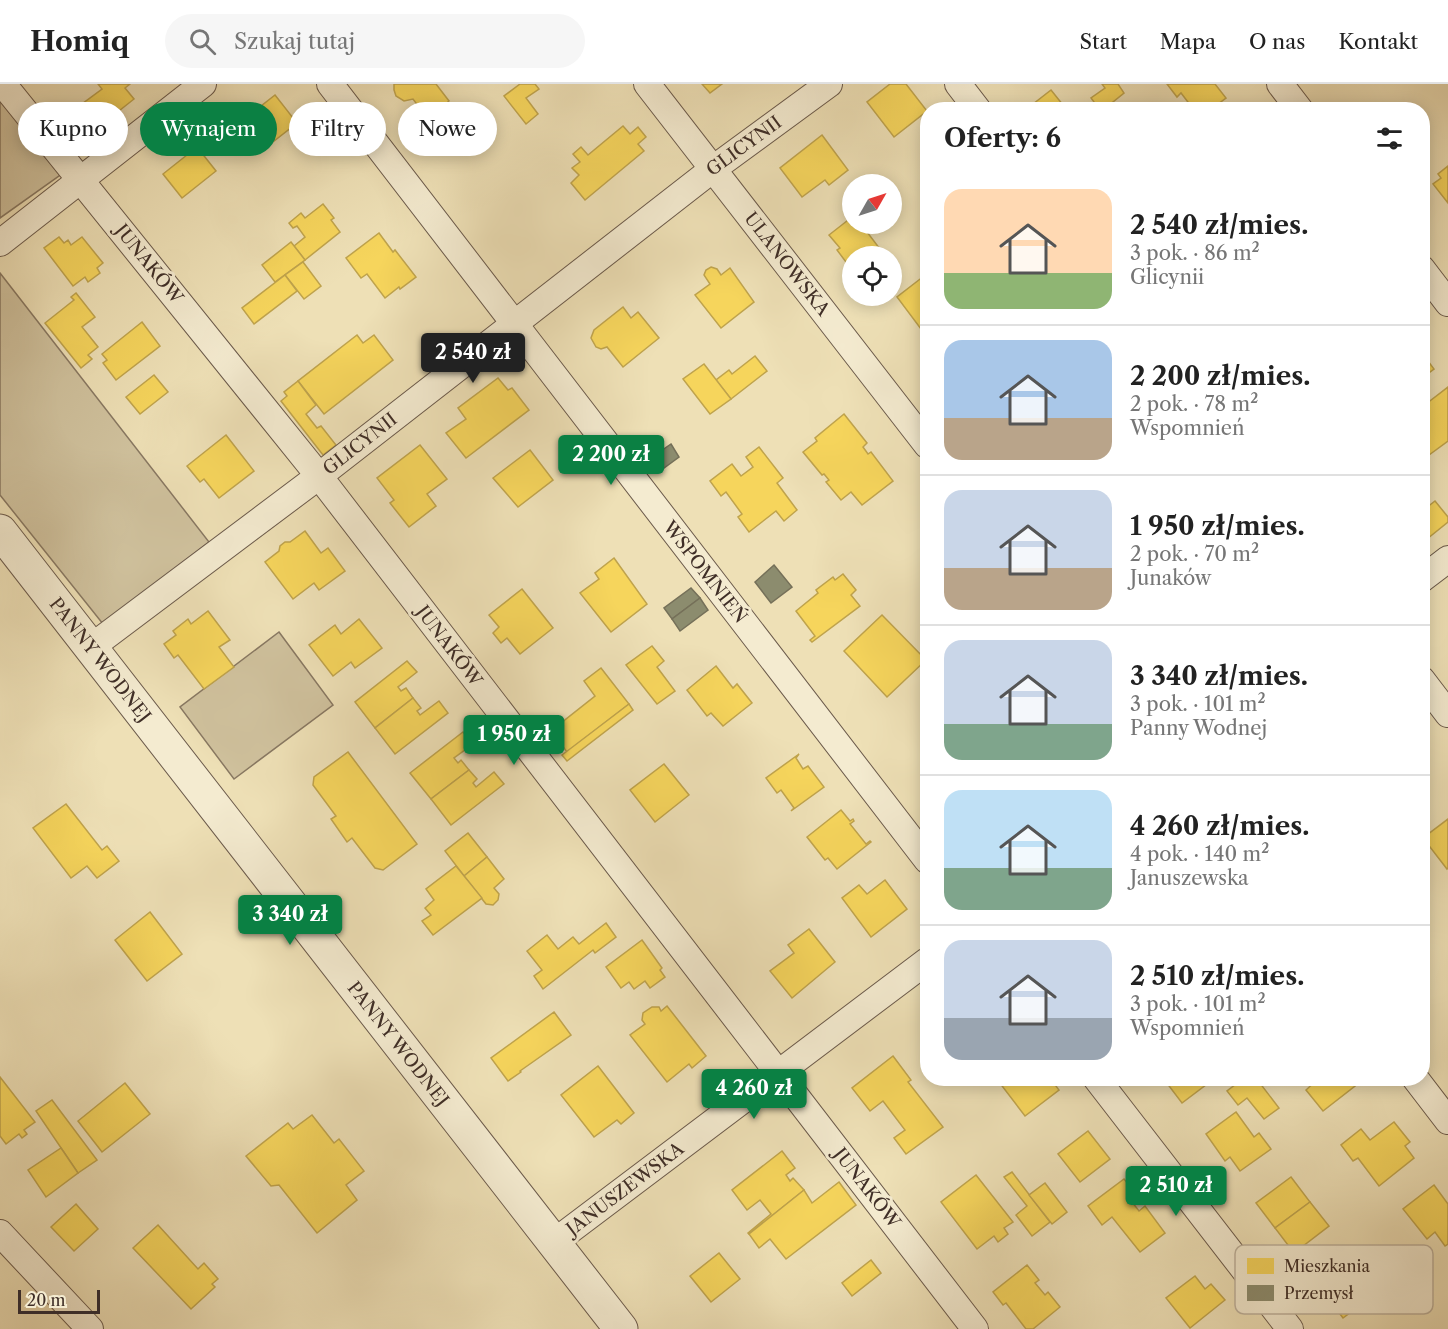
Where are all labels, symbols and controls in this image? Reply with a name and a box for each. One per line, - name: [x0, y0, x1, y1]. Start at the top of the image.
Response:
- search box: [165, 14, 585, 68]
- text: Homiq: [30, 24, 129, 58]
- icon: search: [186, 25, 219, 58]
- text: Szukaj tutaj: [234, 28, 355, 55]
- text: Start: [1079, 29, 1127, 54]
- text: Mapa: [1160, 29, 1216, 54]
- text: O nas: [1249, 29, 1305, 54]
- text: Kontakt: [1338, 29, 1418, 54]
- chip: Kupno: [18, 102, 128, 156]
- chip: Wynajem: [140, 102, 277, 156]
- chip: Filtry: [289, 102, 386, 156]
- chip: Nowe: [398, 102, 497, 156]
- street label: GLICYNII: [702, 111, 786, 181]
- text: Oferty: 6: [944, 122, 1061, 154]
- icon: filters: [1373, 122, 1406, 155]
- north arrow: [842, 174, 902, 234]
- map controls: [842, 174, 902, 306]
- street label: ULANOWSKA: [740, 208, 835, 321]
- text: 2 540 zł/mies.: [1130, 209, 1308, 241]
- icon: home: [992, 213, 1064, 285]
- street label: JUNAKÓW: [108, 217, 189, 309]
- text: 3 pok. · 86 m²: [1130, 241, 1260, 265]
- button: locate: [842, 246, 902, 306]
- text: Glicynii: [1130, 265, 1204, 289]
- pin: 2 540 zł: [411, 333, 535, 384]
- text: 2 540 zł: [435, 340, 511, 364]
- text: 2 200 zł/mies.: [1130, 360, 1311, 392]
- icon: home: [992, 364, 1064, 436]
- text: 2 pok. · 78 m²: [1130, 392, 1258, 416]
- street label: GLICYNII: [319, 408, 401, 480]
- text: Wspomnień: [1130, 416, 1244, 440]
- pin: 2 200 zł: [549, 435, 673, 486]
- text: 2 200 zł: [572, 442, 650, 466]
- text: 1 950 zł/mies.: [1130, 510, 1305, 542]
- icon: home: [992, 514, 1064, 586]
- street label: WSPOMNIEŃ: [658, 515, 753, 628]
- text: 2 pok. · 70 m²: [1130, 542, 1259, 566]
- text: Junaków: [1130, 566, 1211, 590]
- street label: PANNY WODNEJ: [44, 593, 156, 727]
- street label: JUNAKÓW: [410, 598, 488, 692]
- text: 3 340 zł/mies.: [1130, 660, 1308, 692]
- icon: home: [992, 664, 1064, 736]
- text: 3 pok. · 101 m²: [1130, 692, 1266, 716]
- pin: 1 950 zł: [452, 715, 576, 766]
- text: Panny Wodnej: [1130, 716, 1267, 740]
- text: 1 950 zł: [477, 722, 551, 746]
- text: 4 260 zł/mies.: [1130, 810, 1310, 842]
- icon: home: [992, 814, 1064, 886]
- text: 4 pok. · 140 m²: [1130, 842, 1269, 866]
- text: Januszewska: [1130, 866, 1249, 890]
- pin: 3 340 zł: [228, 895, 352, 946]
- text: 3 340 zł: [252, 902, 328, 926]
- text: 2 510 zł/mies.: [1130, 960, 1304, 992]
- icon: home: [992, 964, 1064, 1036]
- street label: PANNY WODNEJ: [342, 977, 454, 1111]
- text: 3 pok. · 101 m²: [1130, 992, 1266, 1016]
- text: Wspomnień: [1130, 1016, 1244, 1040]
- pin: 4 260 zł: [692, 1069, 816, 1120]
- text: 4 260 zł: [716, 1076, 792, 1100]
- street label: JANUSZEWSKA: [560, 1137, 689, 1242]
- street label: JUNAKÓW: [827, 1141, 907, 1234]
- pin: 2 510 zł: [1114, 1166, 1238, 1217]
- text: 2 510 zł: [1140, 1173, 1212, 1197]
- legend: [1235, 1245, 1433, 1314]
- text: Mieszkania: [1284, 1256, 1370, 1276]
- text: Przemysł: [1284, 1283, 1354, 1303]
- scale bar: [18, 1287, 100, 1314]
- text: 20 m: [27, 1290, 66, 1310]

